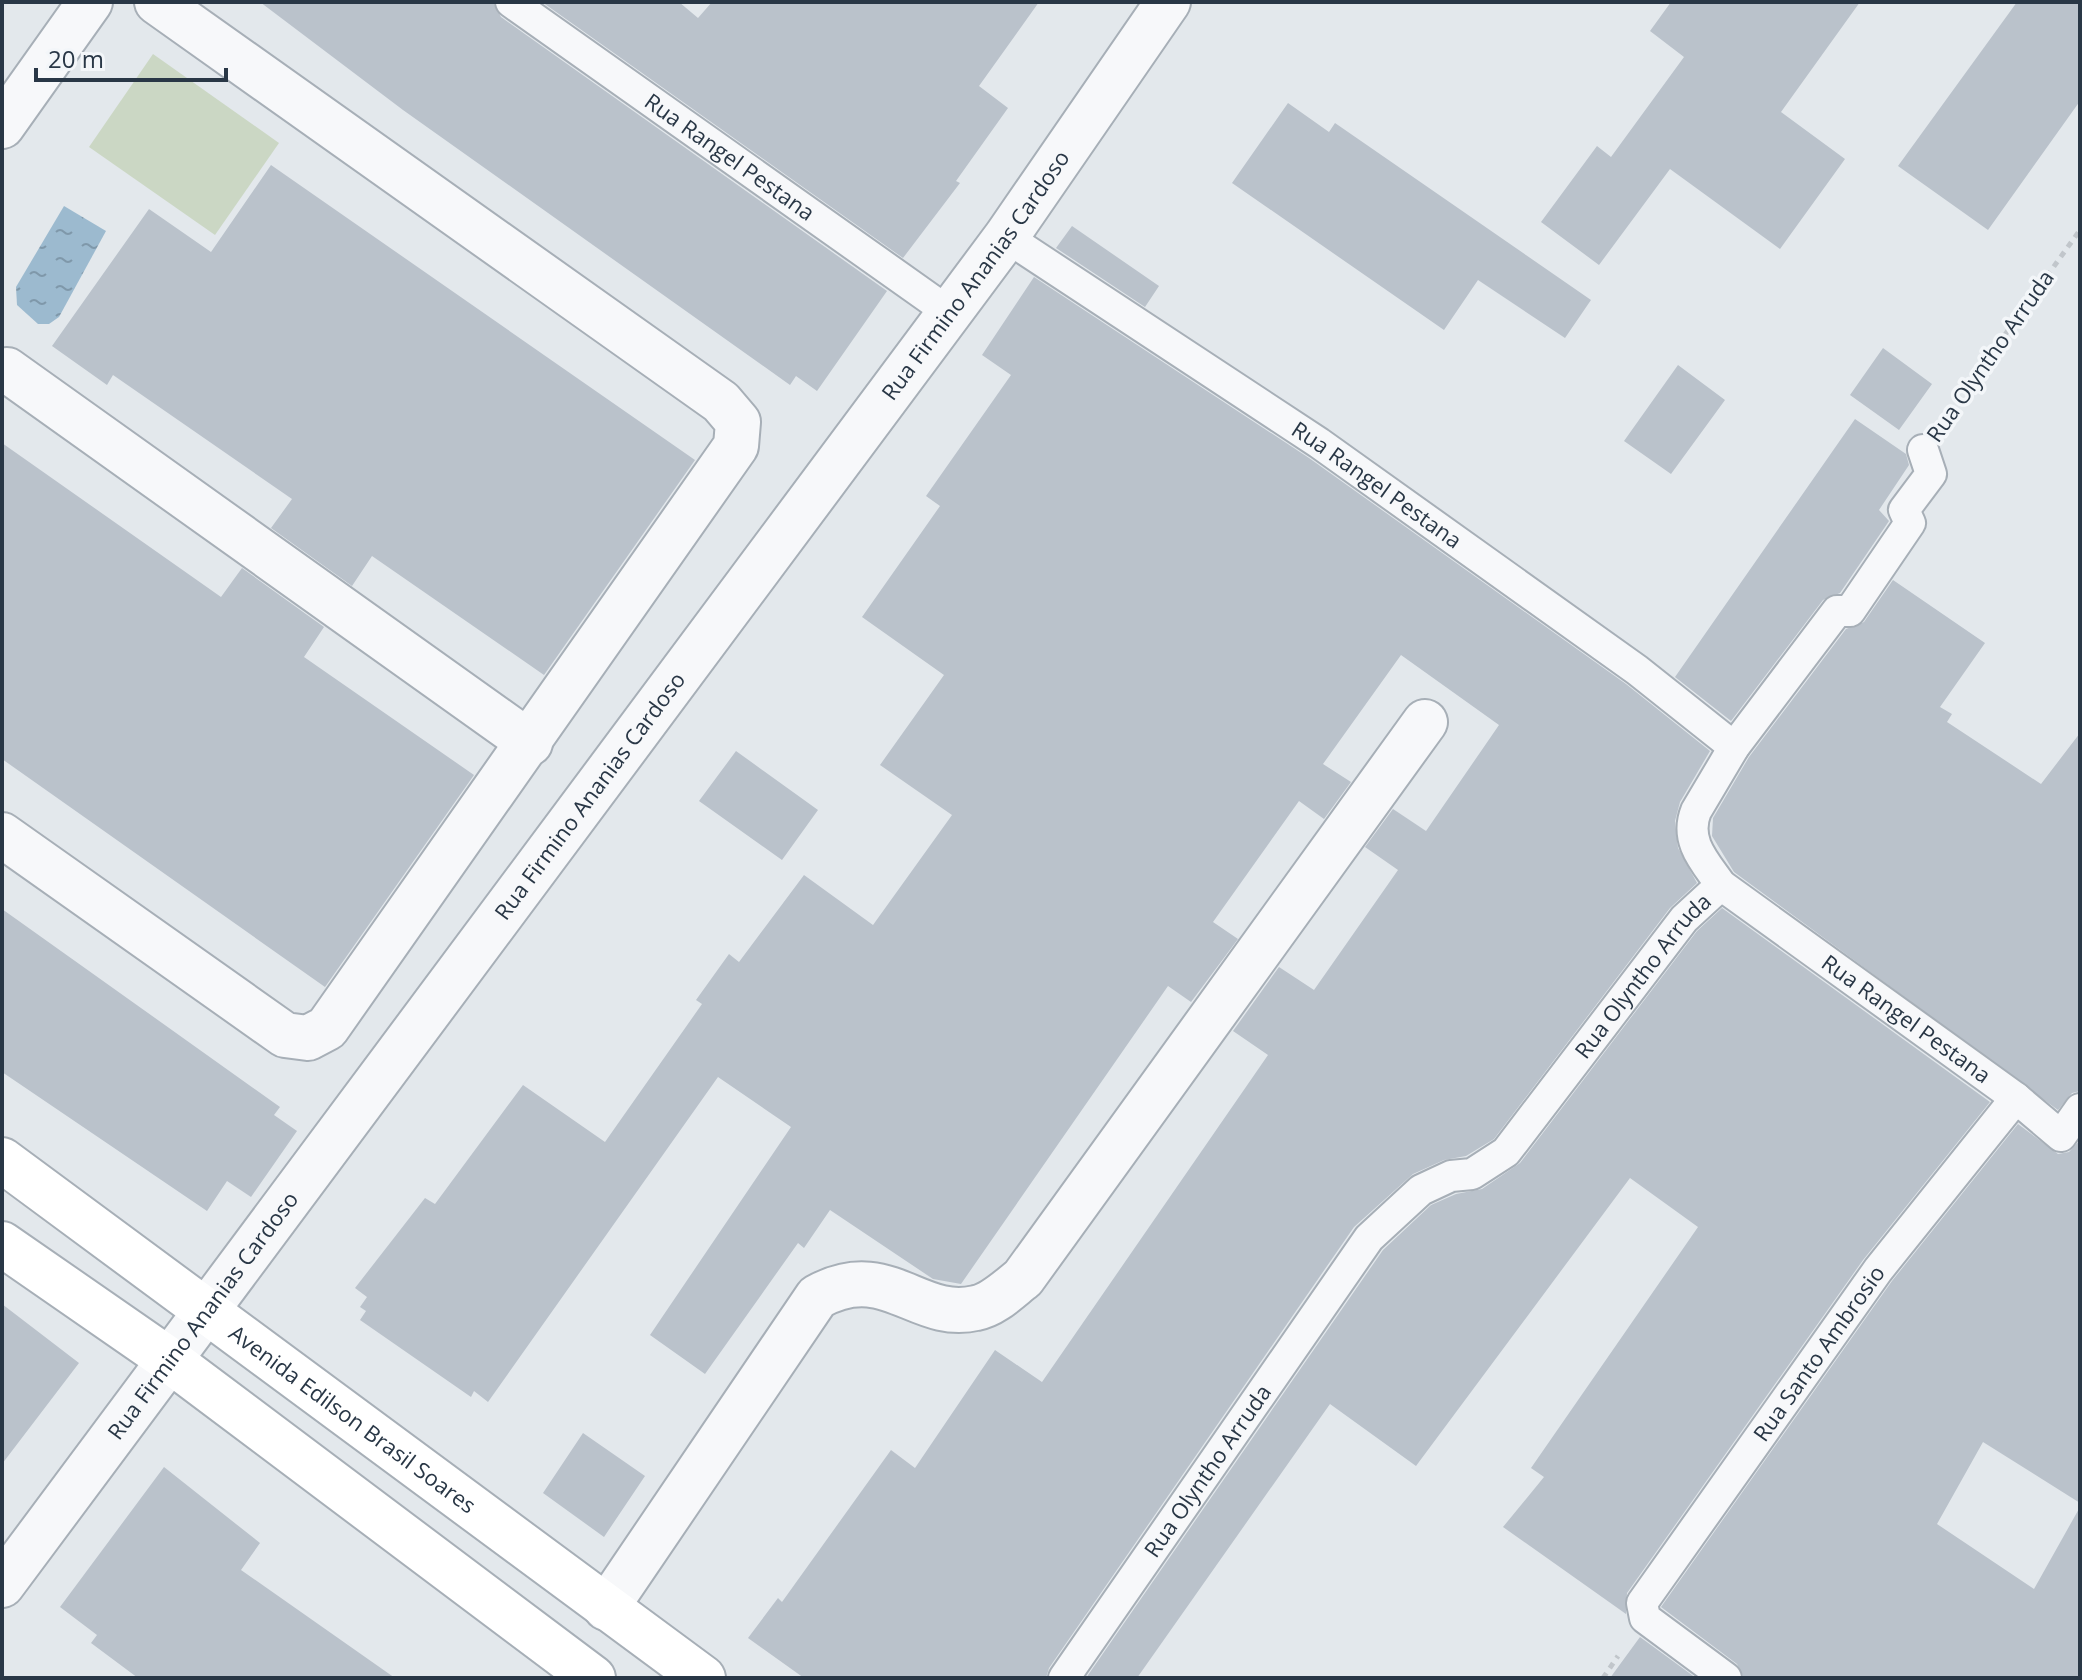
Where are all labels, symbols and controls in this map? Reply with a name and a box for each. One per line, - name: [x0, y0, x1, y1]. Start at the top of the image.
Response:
- scale bar: [36, 32, 226, 82]
- text: 20 m: [48, 42, 104, 75]
- street label: Rua Rangel Pestana: [639, 86, 821, 227]
- street label: Rua Firmino Ananias Cardoso: [874, 144, 1076, 406]
- street label: Rua Olyntho Arruda: [1919, 263, 2060, 447]
- street label: Rua Rangel Pestana: [1287, 413, 1468, 554]
- street label: Rua Firmino Ananias Cardoso: [487, 665, 691, 925]
- street label: Rua Olyntho Arruda: [1567, 886, 1717, 1064]
- street label: Rua Rangel Pestana: [1816, 947, 1997, 1089]
- street label: Rua Firmino Ananias Cardoso: [100, 1185, 304, 1445]
- street label: Rua Santo Ambrosio: [1745, 1259, 1891, 1447]
- street label: Avenida Edilson Brasil Soares: [224, 1317, 483, 1519]
- street label: Rua Olyntho Arruda: [1136, 1378, 1277, 1563]

